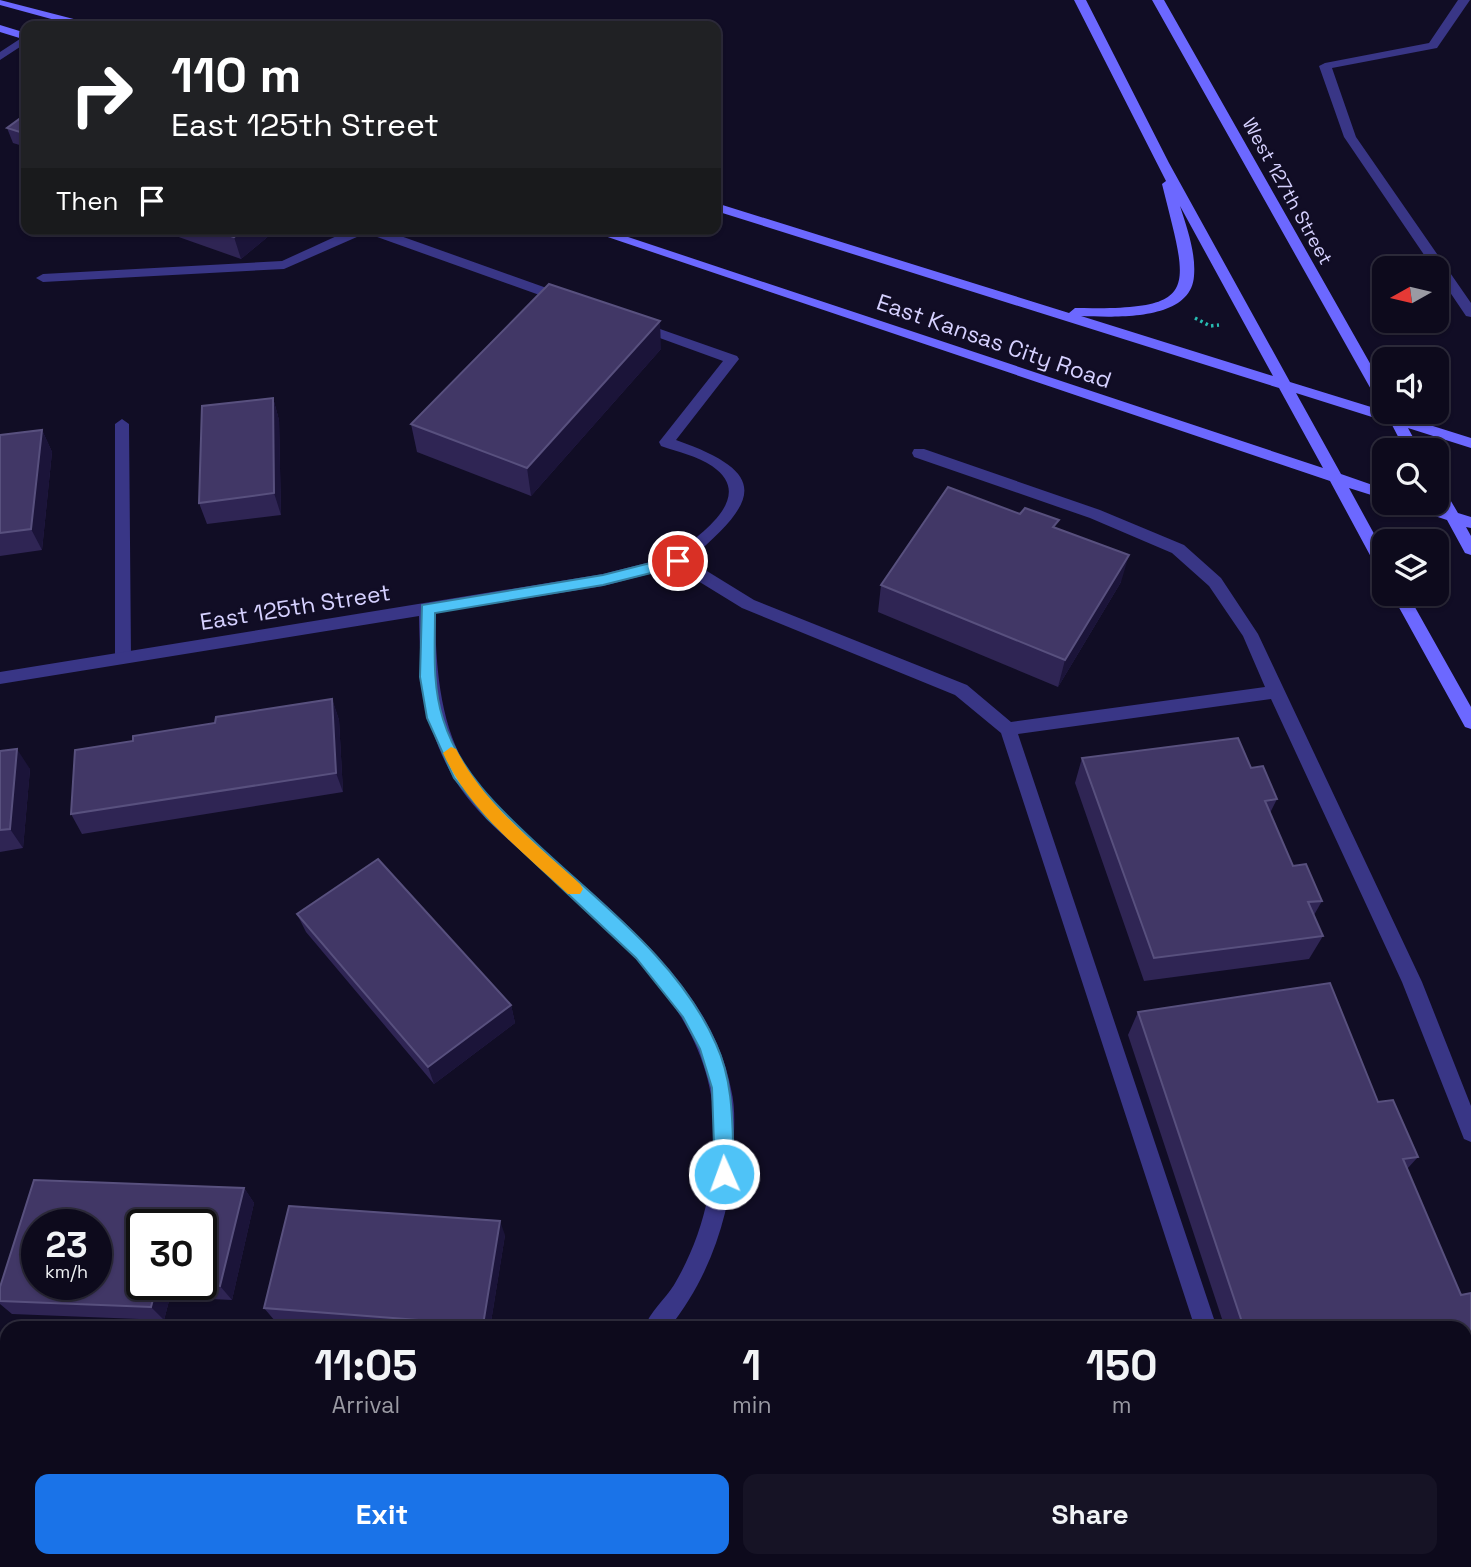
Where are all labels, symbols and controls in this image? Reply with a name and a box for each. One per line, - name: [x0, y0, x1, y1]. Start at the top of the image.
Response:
- text: 110 m: [171, 44, 301, 106]
- icon: right: [56, 49, 147, 140]
- text: East 125th Street: [171, 105, 439, 145]
- street label: West 127th Street: [1237, 113, 1338, 269]
- icon: arrive: [133, 182, 171, 220]
- text: Then: [56, 184, 119, 218]
- north arrow: [1372, 256, 1449, 332]
- map controls: [1372, 256, 1449, 606]
- street label: East Kansas City Road: [873, 287, 1115, 395]
- button: sound: [1372, 347, 1449, 424]
- button: search: [1372, 438, 1449, 515]
- button: layers: [1372, 529, 1449, 606]
- pin: [648, 531, 708, 591]
- icon: arrive: [659, 542, 697, 580]
- street label: East 125th Street: [198, 577, 392, 637]
- position arrow: [687, 1137, 761, 1211]
- speed limit sign: 30: [126, 1209, 217, 1300]
- text: 23: [45, 1223, 88, 1267]
- text: km/h: [45, 1260, 88, 1283]
- text: 11:05: [315, 1339, 417, 1392]
- text: 1: [742, 1339, 761, 1392]
- text: 150: [1086, 1339, 1157, 1392]
- text: Arrival: [332, 1390, 400, 1420]
- text: min: [732, 1390, 771, 1420]
- text: m: [1112, 1390, 1132, 1420]
- button: Exit: [35, 1474, 729, 1554]
- button: Share: [743, 1474, 1437, 1554]

